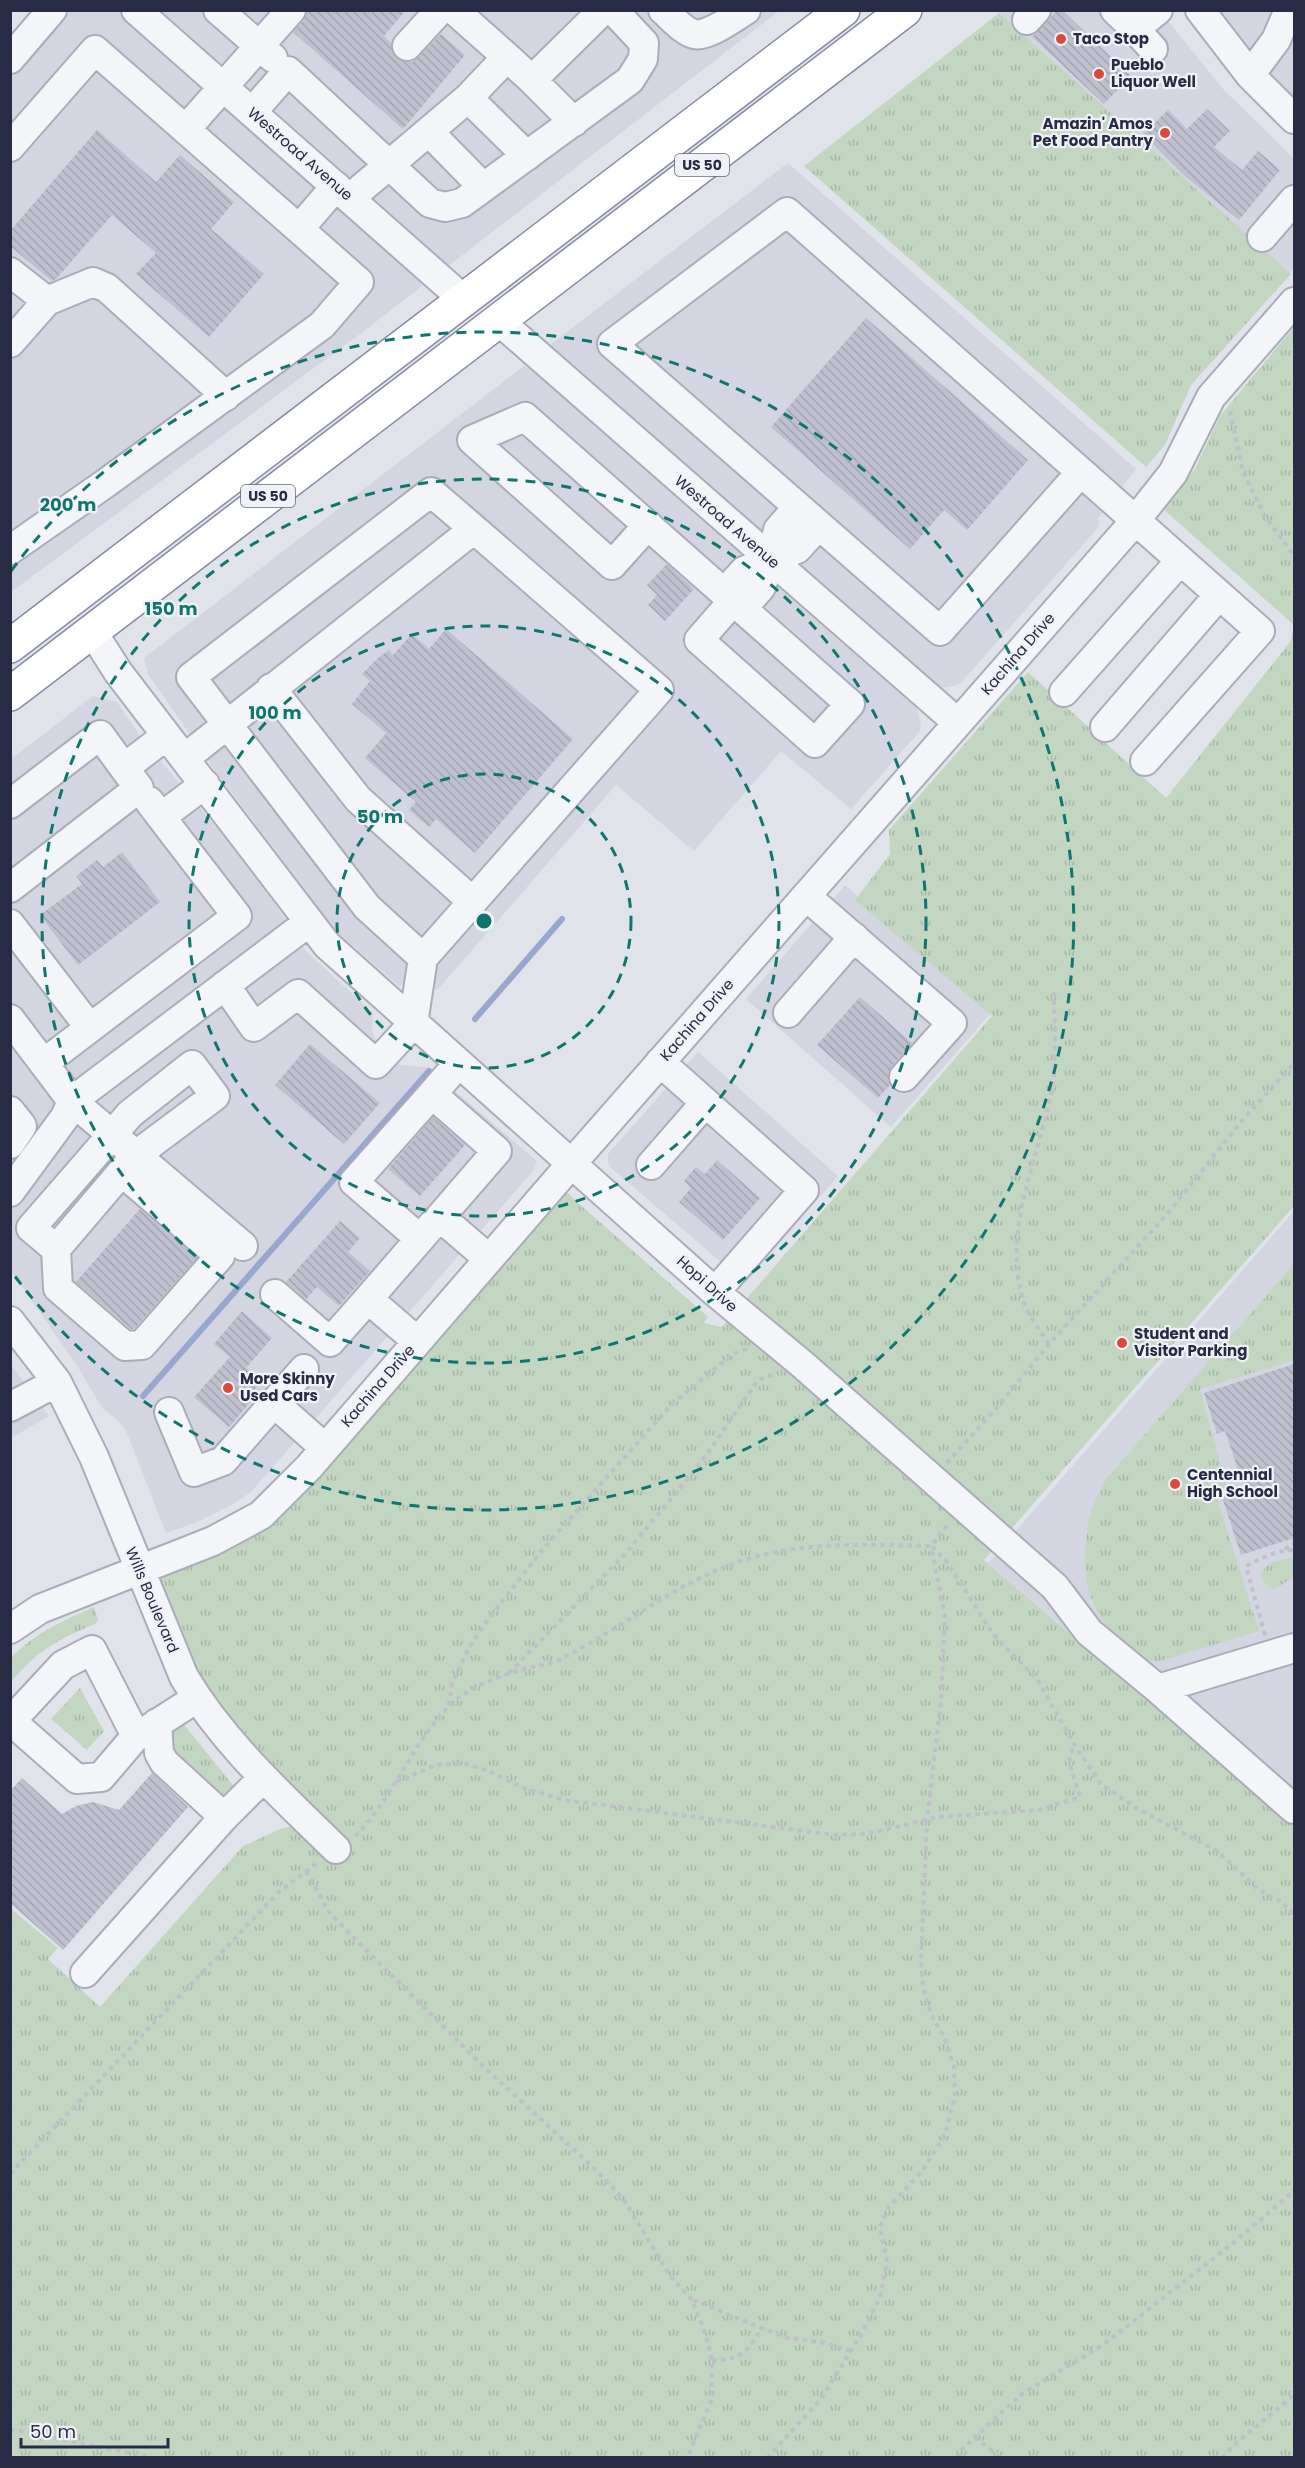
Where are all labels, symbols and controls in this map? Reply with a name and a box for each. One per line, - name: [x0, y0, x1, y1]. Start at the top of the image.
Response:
- place label: Taco Stop: [1073, 28, 1149, 49]
- marker: Taco Stop: [1054, 32, 1068, 46]
- place label: Pueblo Liquor Well: [1111, 54, 1196, 92]
- marker: Pueblo Liquor Well: [1092, 67, 1106, 81]
- street label: Westroad Avenue: [243, 102, 357, 205]
- place label: Amazin' Amos Pet Food Pantry: [1033, 113, 1154, 151]
- marker: Amazin' Amos Pet Food Pantry: [1158, 126, 1172, 140]
- road number: US 50: [675, 154, 729, 176]
- street label: Westroad Avenue: [670, 470, 784, 573]
- road number: US 50: [241, 485, 295, 507]
- text: 200 m: [40, 492, 96, 517]
- text: 150 m: [144, 596, 198, 621]
- street label: Kachina Drive: [976, 608, 1059, 699]
- text: 100 m: [248, 700, 302, 725]
- text: 50 m: [357, 804, 403, 829]
- centre of rings: [474, 911, 494, 931]
- street label: Kachina Drive: [655, 974, 738, 1065]
- street label: Hopi Drive: [672, 1251, 742, 1317]
- place label: Student and Visitor Parking: [1134, 1323, 1247, 1361]
- marker: Student and Visitor Parking: [1115, 1336, 1129, 1350]
- street label: Kachina Drive: [336, 1340, 419, 1431]
- place label: More Skinny Used Cars: [240, 1368, 335, 1406]
- marker: More Skinny Used Cars: [221, 1381, 235, 1395]
- place label: Centennial High School: [1187, 1464, 1278, 1502]
- marker: Centennial High School: [1168, 1477, 1182, 1491]
- street label: Wills Boulevard: [121, 1544, 184, 1656]
- scale bar: [21, 2411, 168, 2449]
- text: 50 m: [30, 2419, 76, 2444]

